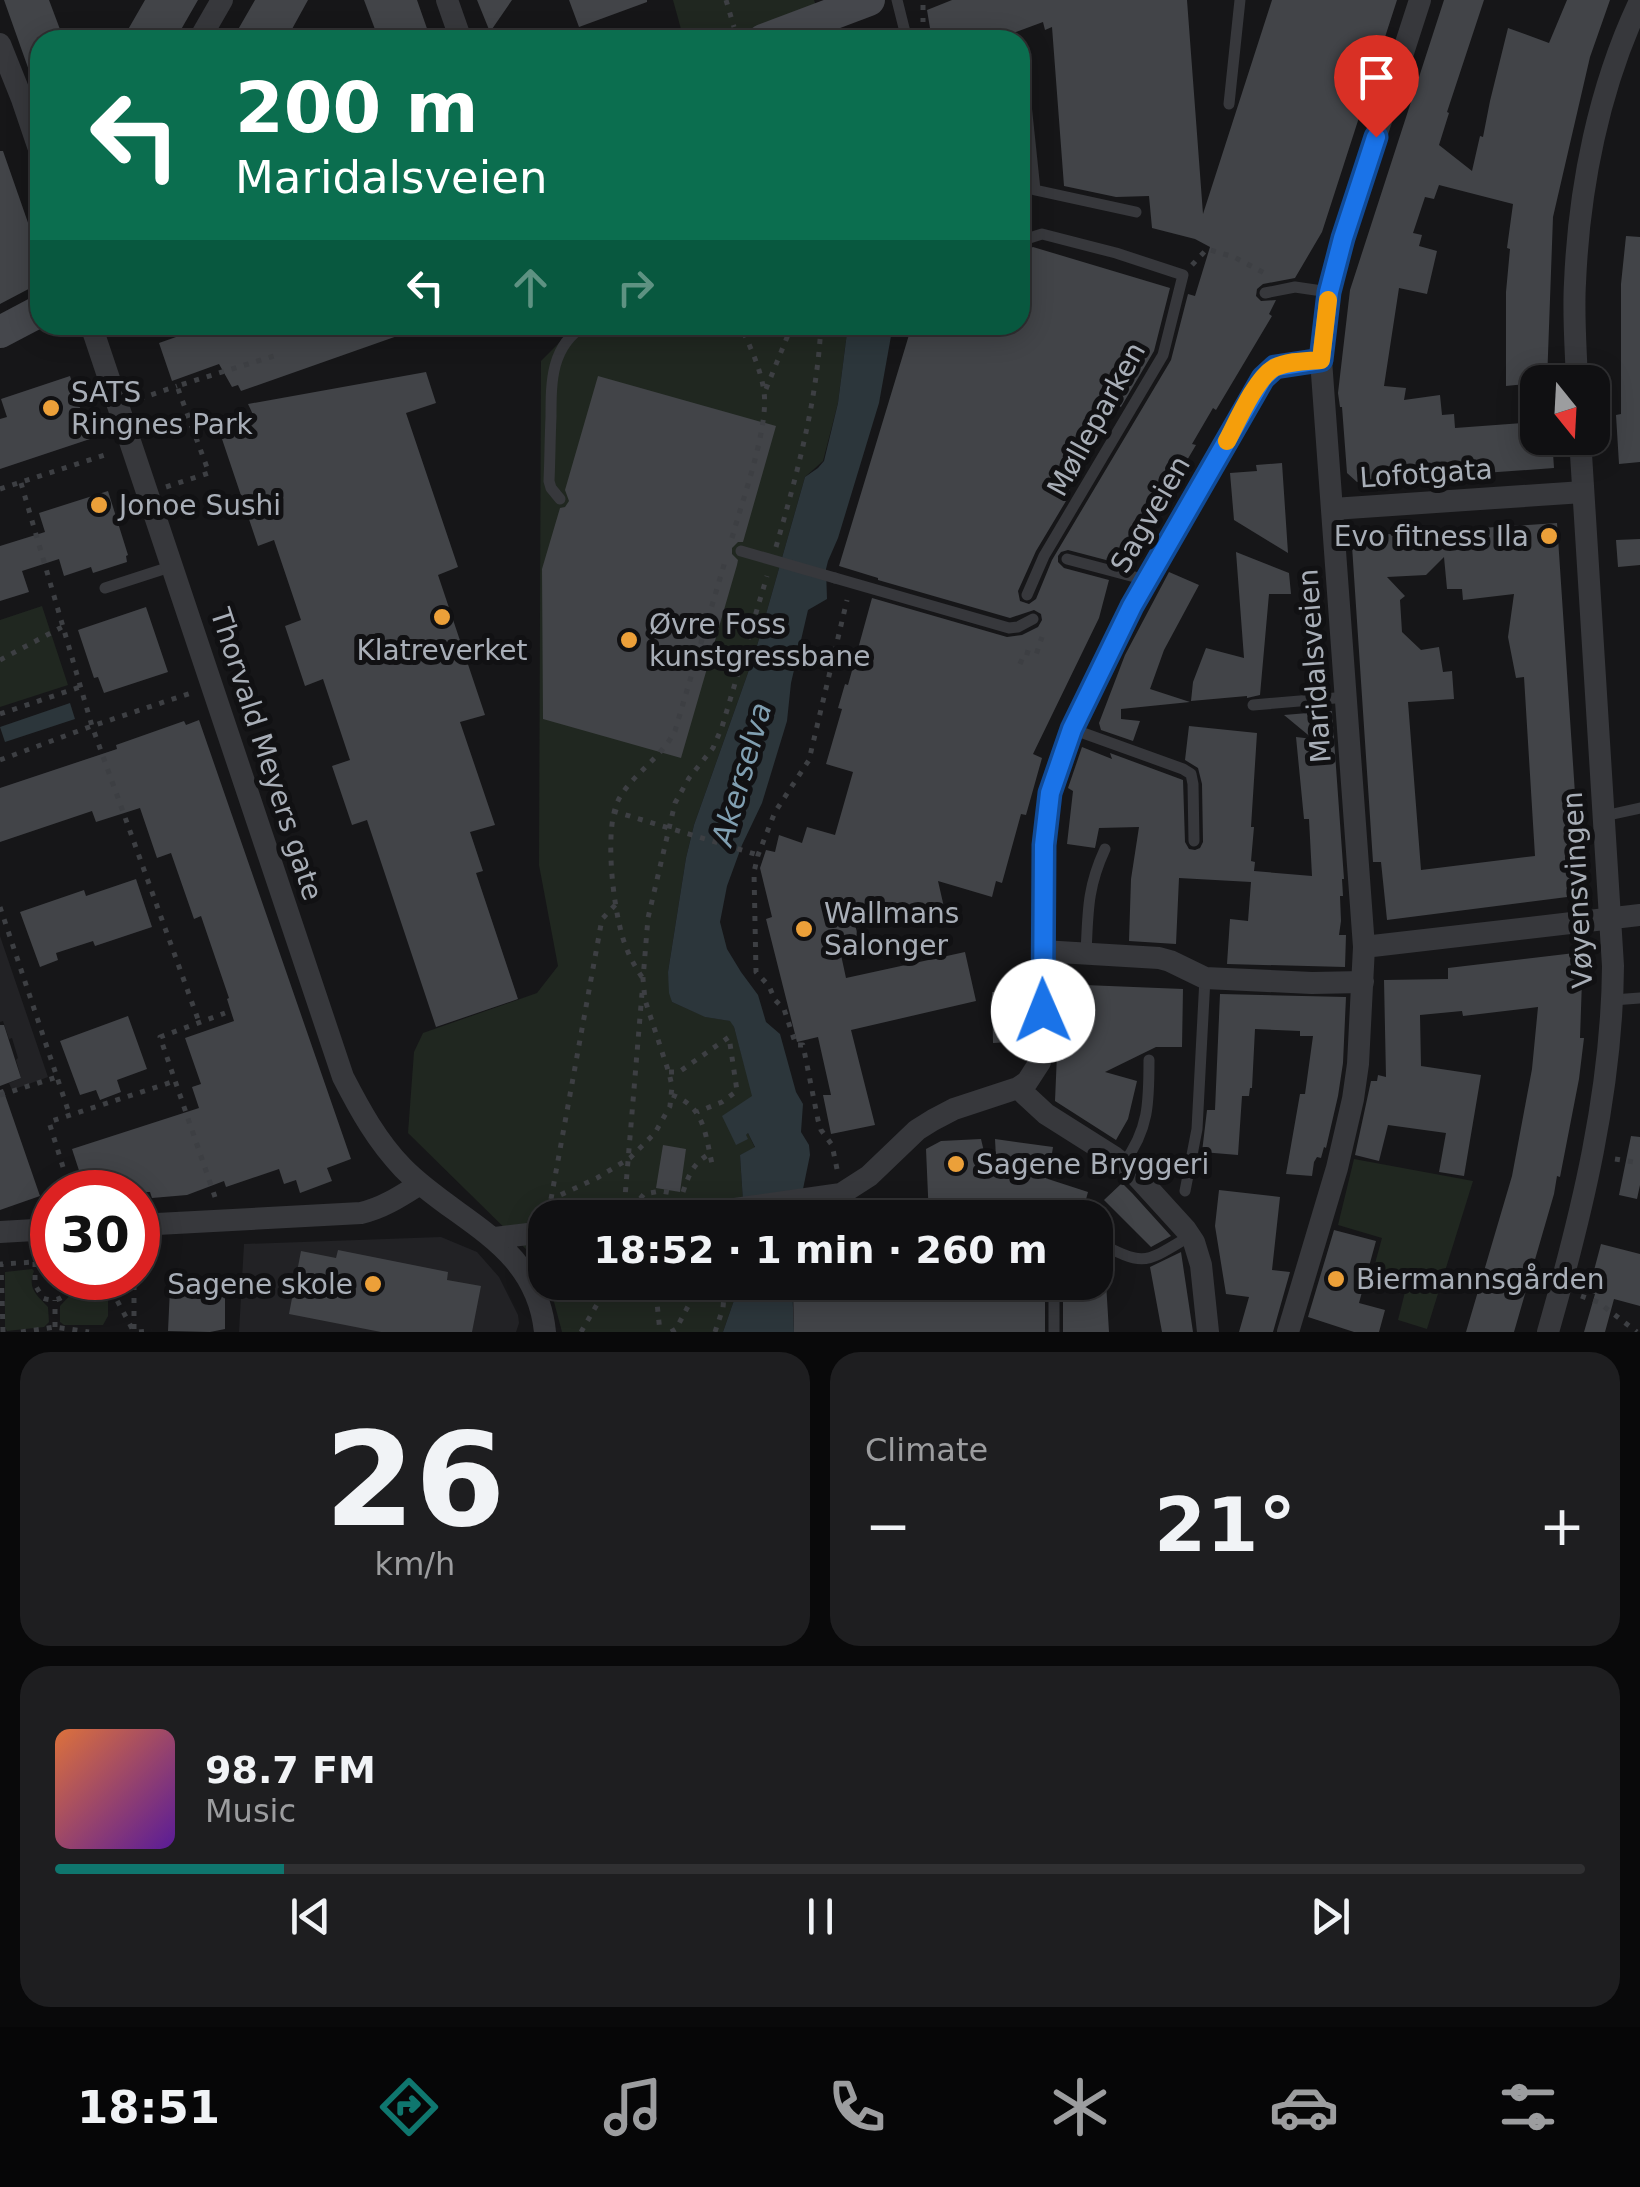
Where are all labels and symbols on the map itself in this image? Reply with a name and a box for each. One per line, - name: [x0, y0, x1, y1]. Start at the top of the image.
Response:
- pin: [1334, 35, 1419, 138]
- street label: Mølleparken: [1041, 337, 1152, 502]
- north arrow: [1520, 365, 1610, 455]
- place label: SATS Ringnes Park: [71, 376, 254, 441]
- marker: SATS Ringnes Park: [40, 397, 62, 419]
- street label: Sagveien: [1104, 450, 1197, 578]
- street label: Lofotgata: [1358, 452, 1494, 495]
- place label: Jonoe Sushi: [117, 489, 281, 522]
- marker: Jonoe Sushi: [88, 494, 110, 516]
- place label: Evo fitness Ila: [1334, 520, 1529, 553]
- marker: Evo fitness Ila: [1538, 525, 1560, 547]
- street label: Maridalsveien: [1291, 568, 1338, 764]
- street label: Thorvald Meyers gate: [203, 603, 329, 904]
- marker: Klatreverket: [431, 606, 453, 628]
- place label: Øvre Foss kunstgressbane: [649, 608, 870, 673]
- marker: Øvre Foss kunstgressbane: [618, 629, 640, 651]
- place label: Klatreverket: [356, 634, 528, 667]
- water label: Akerselva: [704, 698, 779, 851]
- street label: Vøyensvingen: [1556, 791, 1599, 989]
- place label: Wallmans Salonger: [824, 897, 959, 962]
- marker: Wallmans Salonger: [793, 918, 815, 940]
- position arrow: [991, 959, 1095, 1063]
- place label: Sagene Bryggeri: [976, 1148, 1209, 1181]
- marker: Sagene Bryggeri: [945, 1153, 967, 1175]
- speed limit sign: 30: [30, 1170, 160, 1300]
- place label: Biermannsgården: [1356, 1263, 1604, 1296]
- place label: Sagene skole: [167, 1268, 353, 1301]
- marker: Biermannsgården: [1325, 1268, 1347, 1290]
- marker: Sagene skole: [362, 1273, 384, 1295]

